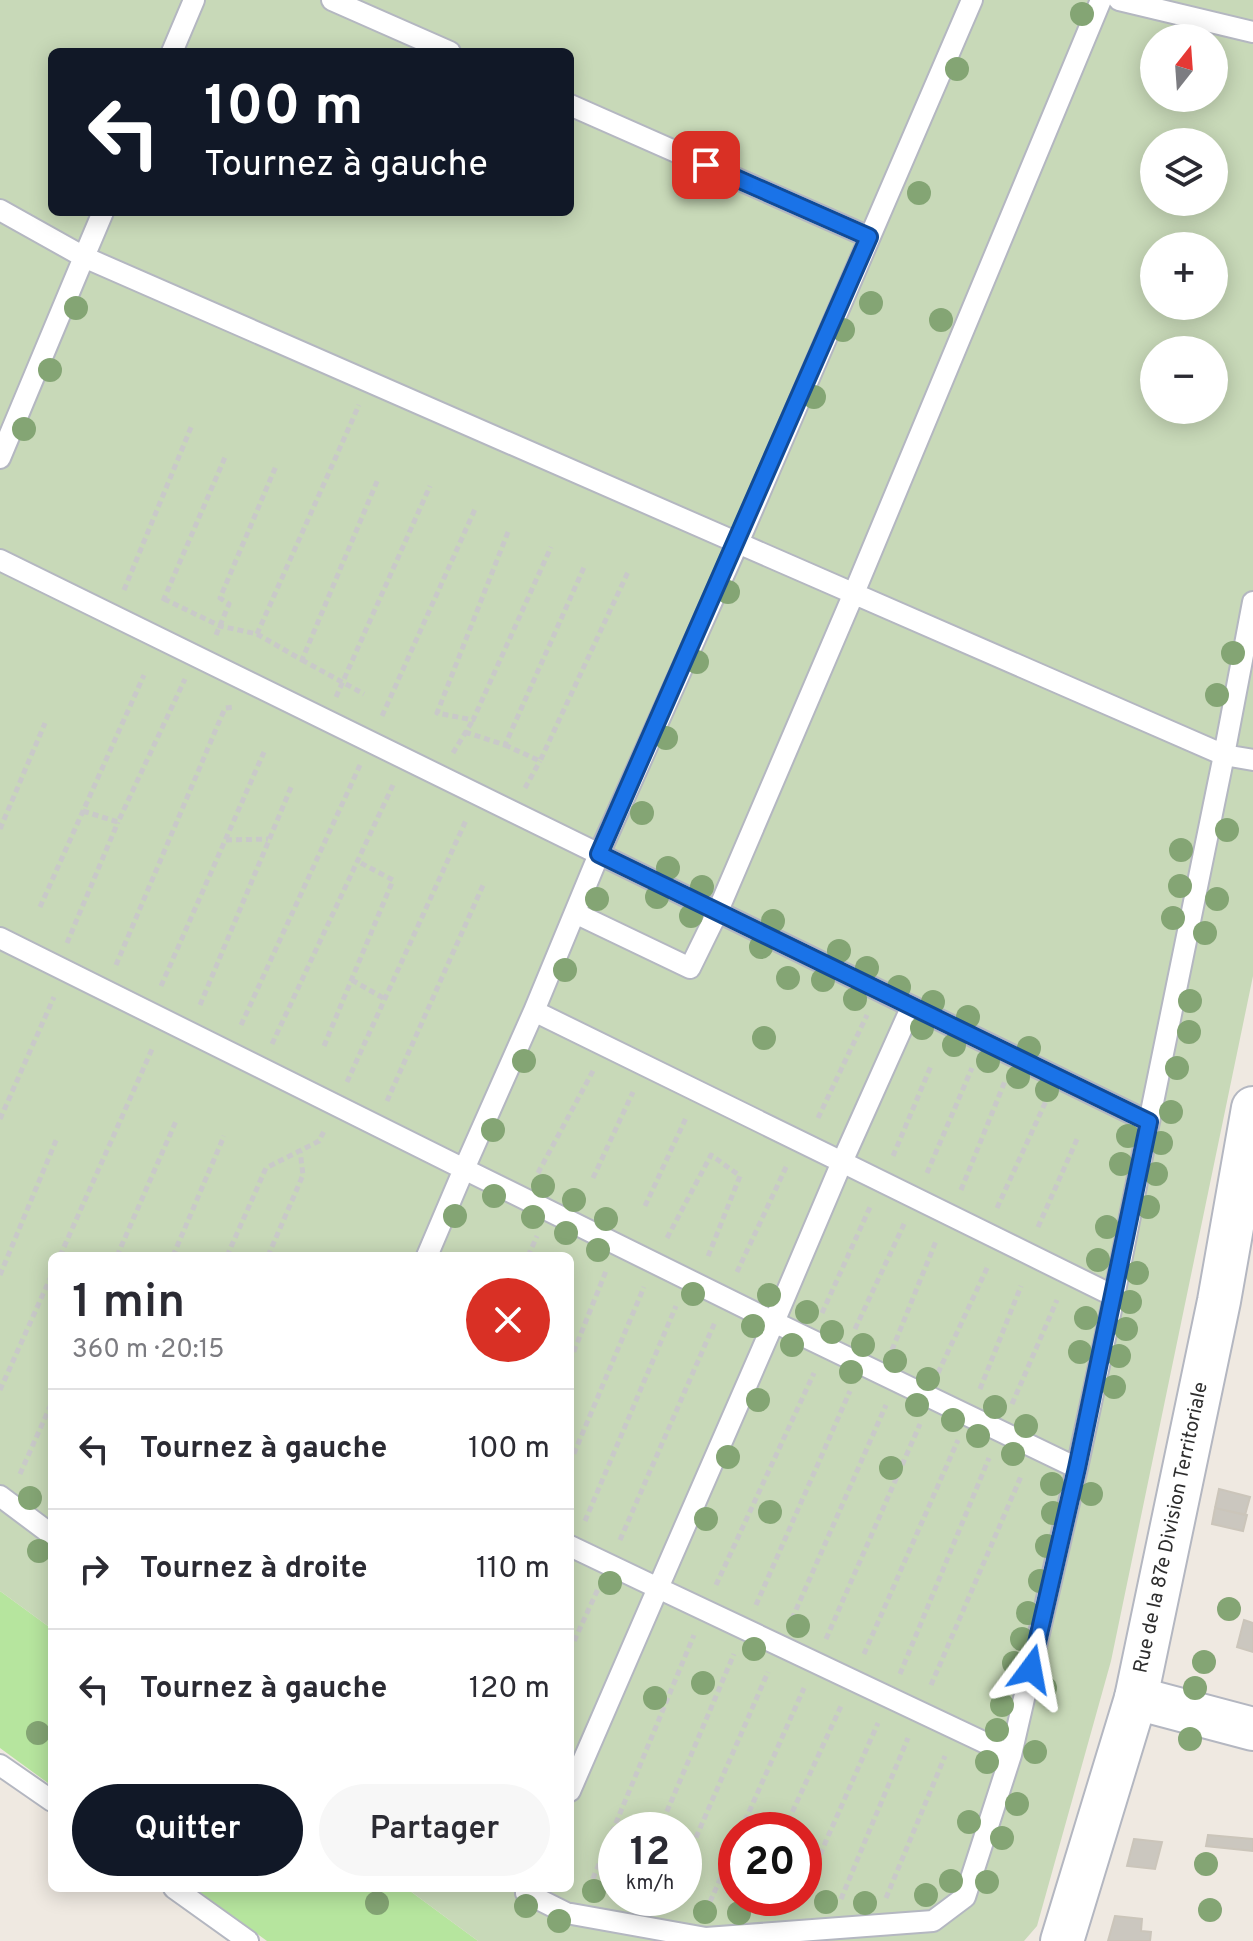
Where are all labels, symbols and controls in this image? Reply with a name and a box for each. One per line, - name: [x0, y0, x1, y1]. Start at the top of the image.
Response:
- north arrow: [1140, 24, 1228, 112]
- map controls: [1140, 24, 1228, 424]
- text: 100 m: [204, 74, 363, 144]
- icon: left: [72, 80, 176, 184]
- button: layers: [1140, 128, 1228, 216]
- pin: [672, 131, 740, 199]
- text: Tournez à gauche: [204, 143, 488, 189]
- icon: arrive: [684, 143, 728, 187]
- button: +: [1140, 232, 1228, 320]
- button: −: [1140, 336, 1228, 424]
- text: 1 min: [72, 1274, 185, 1334]
- button: close: [466, 1278, 550, 1362]
- text: 360 m · 20:15: [72, 1334, 225, 1367]
- street label: Rue de la 87e Division Territoriale: [1129, 1380, 1215, 1676]
- icon: left: [72, 1427, 116, 1471]
- text: Tournez à gauche: [140, 1431, 387, 1468]
- text: 100 m: [468, 1431, 550, 1468]
- icon: right: [72, 1547, 116, 1591]
- text: Tournez à droite: [140, 1551, 368, 1588]
- text: 110 m: [476, 1551, 550, 1588]
- position arrow: [989, 1627, 1073, 1711]
- icon: left: [72, 1667, 116, 1711]
- text: Tournez à gauche: [140, 1671, 387, 1708]
- text: 120 m: [469, 1671, 550, 1708]
- button: Quitter: [72, 1784, 303, 1876]
- button: Partager: [319, 1784, 550, 1876]
- speed limit sign: 20: [718, 1812, 822, 1916]
- text: 12: [630, 1829, 670, 1879]
- text: km/h: [626, 1871, 674, 1897]

